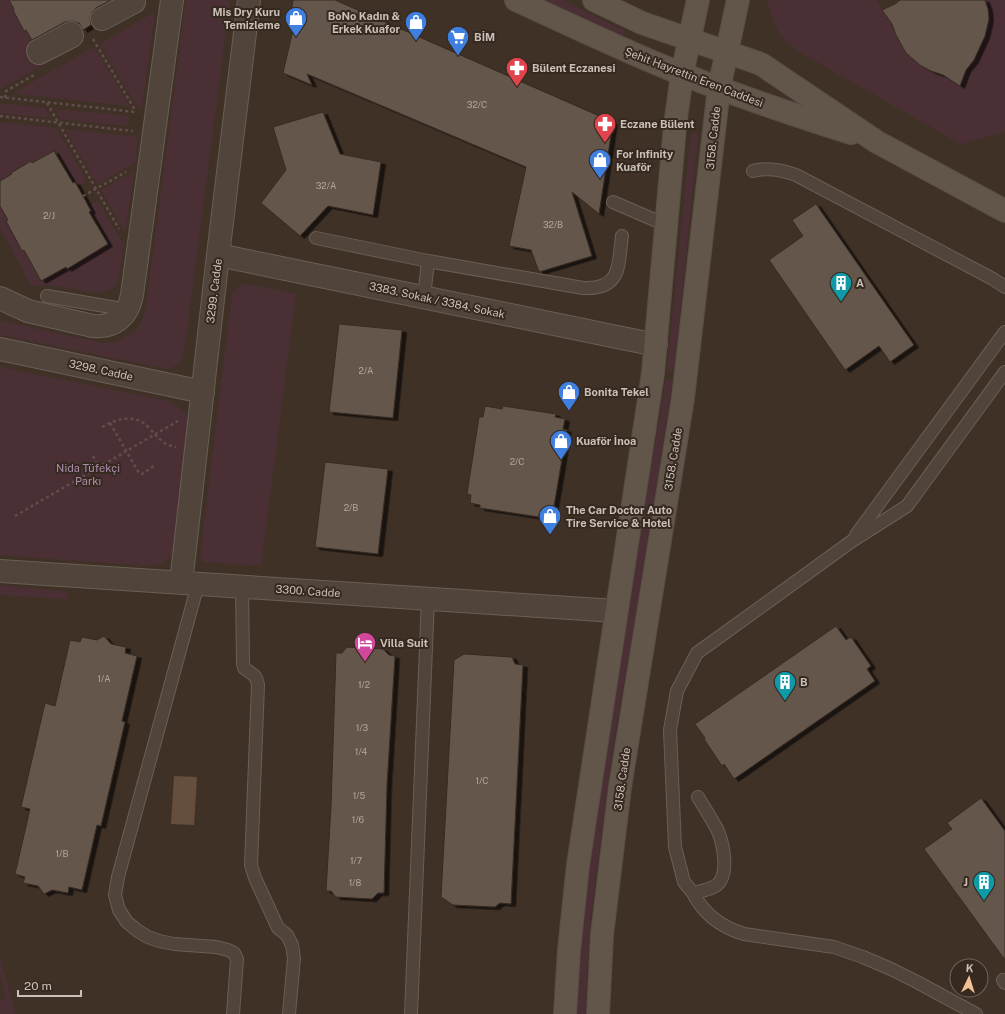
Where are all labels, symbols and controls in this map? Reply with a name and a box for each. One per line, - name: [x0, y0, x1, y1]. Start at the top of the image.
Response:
- shop icon: Mis Dry Kuru Temizleme: [283, 5, 309, 38]
- place label: Mis Dry Kuru Temizleme: [212, 6, 280, 31]
- shop icon: BoNo Kadın & Erkek Kuafor: [403, 9, 429, 42]
- place label: BoNo Kadın & Erkek Kuafor: [328, 10, 400, 35]
- supermarket icon: BİM: [445, 24, 471, 57]
- place label: BİM: [474, 30, 495, 43]
- street label: Şehit Hayrettin Eren Caddesi: [623, 45, 765, 110]
- pharmacy icon: Bülent Eczanesi: [504, 55, 530, 88]
- place label: Bülent Eczanesi: [532, 62, 615, 74]
- house number: 32/C: [467, 99, 487, 110]
- street label: 3158. Cadde: [704, 106, 722, 170]
- pharmacy icon: Eczane Bülent: [592, 111, 618, 144]
- place label: Eczane Bülent: [620, 118, 695, 130]
- shop icon: For Infinity Kuaför: [587, 147, 613, 180]
- place label: For Infinity Kuaför: [616, 148, 674, 173]
- house number: 32/A: [316, 180, 337, 191]
- house number: 2/J: [43, 210, 55, 221]
- house number: 32/B: [543, 219, 563, 230]
- street label: 3299. Cadde: [204, 258, 224, 324]
- building icon: A: [828, 270, 854, 303]
- place label: A: [856, 277, 864, 289]
- street label: 3383. Sokak / 3384. Sokak: [368, 280, 506, 320]
- street label: 3298. Cadde: [68, 357, 134, 383]
- house number: 2/A: [359, 365, 374, 376]
- shop icon: Bonita Tekel: [556, 379, 582, 412]
- place label: Bonita Tekel: [584, 386, 649, 398]
- street label: 3158. Cadde: [662, 427, 684, 491]
- shop icon: Kuaför İnoa: [548, 428, 574, 461]
- place label: Kuaför İnoa: [576, 434, 636, 447]
- house number: 2/C: [510, 456, 524, 467]
- park label: Nida Tüfekçi Parkı: [56, 462, 120, 487]
- house number: 2/B: [344, 502, 358, 513]
- shop icon: The Car Doctor Auto Tire Service & Hotel: [537, 503, 563, 536]
- place label: The Car Doctor Auto Tire Service & Hotel: [566, 504, 672, 529]
- street label: 3300. Cadde: [275, 583, 341, 599]
- hotel icon: Villa Suit: [352, 630, 378, 663]
- place label: Villa Suit: [380, 637, 429, 649]
- building icon: B: [772, 669, 798, 702]
- house number: 1/A: [97, 673, 111, 684]
- place label: B: [800, 676, 808, 688]
- house number: 1/2: [358, 679, 370, 690]
- house number: 1/3: [356, 722, 369, 733]
- house number: 1/4: [355, 746, 368, 757]
- street label: 3158. Cadde: [612, 747, 632, 811]
- house number: 1/C: [475, 775, 489, 786]
- house number: 1/5: [353, 790, 366, 801]
- house number: 1/6: [352, 814, 365, 825]
- house number: 1/B: [56, 848, 68, 859]
- house number: 1/7: [350, 855, 362, 866]
- building icon: J: [971, 869, 997, 902]
- place label: J: [964, 876, 968, 888]
- house number: 1/8: [349, 877, 361, 888]
- north arrow: [949, 958, 989, 998]
- text: K: [965, 962, 974, 974]
- scale bar: [18, 972, 81, 998]
- text: 20 m: [24, 979, 52, 993]

